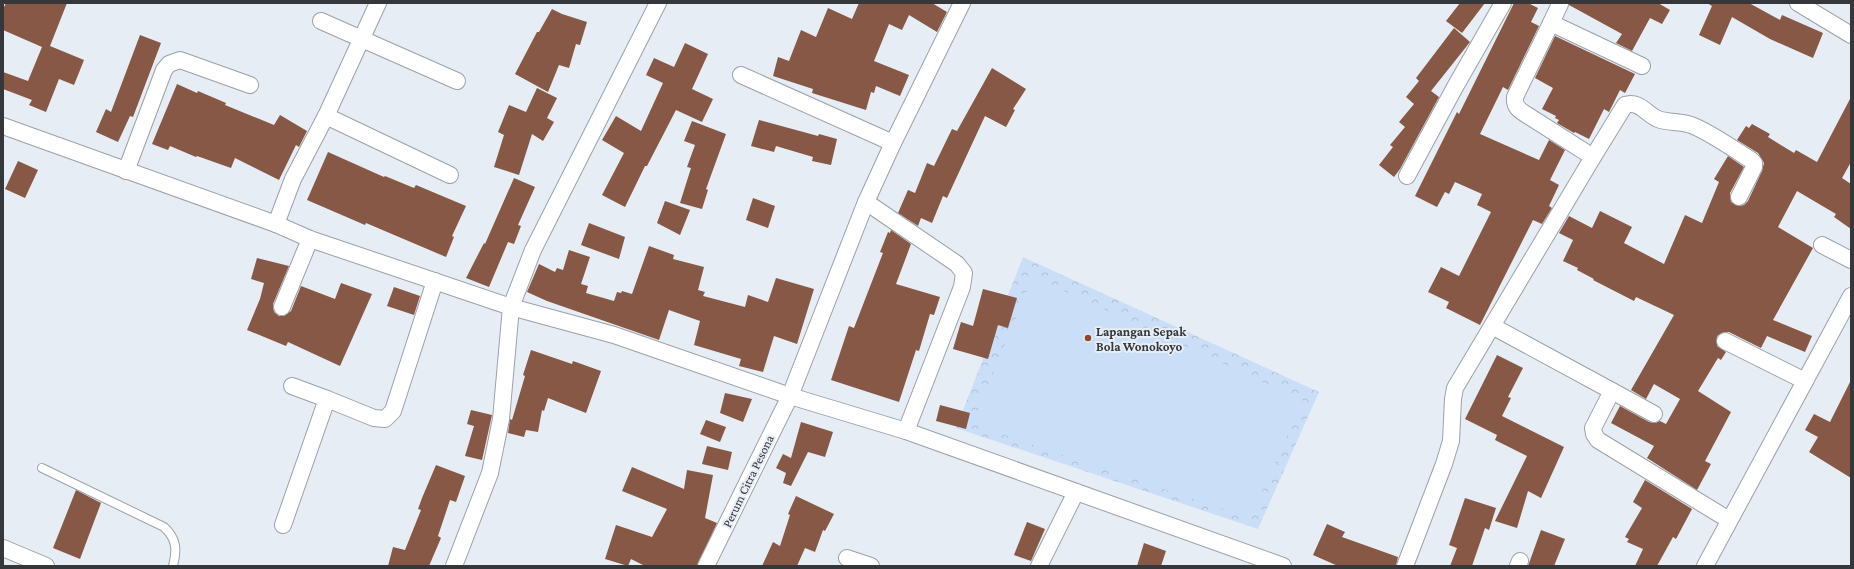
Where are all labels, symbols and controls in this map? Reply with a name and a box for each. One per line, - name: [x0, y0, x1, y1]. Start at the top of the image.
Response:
- place label: Lapangan Sepak Bola Wonokoyo: [1096, 324, 1187, 354]
- marker: Lapangan Sepak Bola Wonokoyo: [1083, 333, 1093, 343]
- street label: Perum Citra Pesona: [719, 432, 777, 530]

